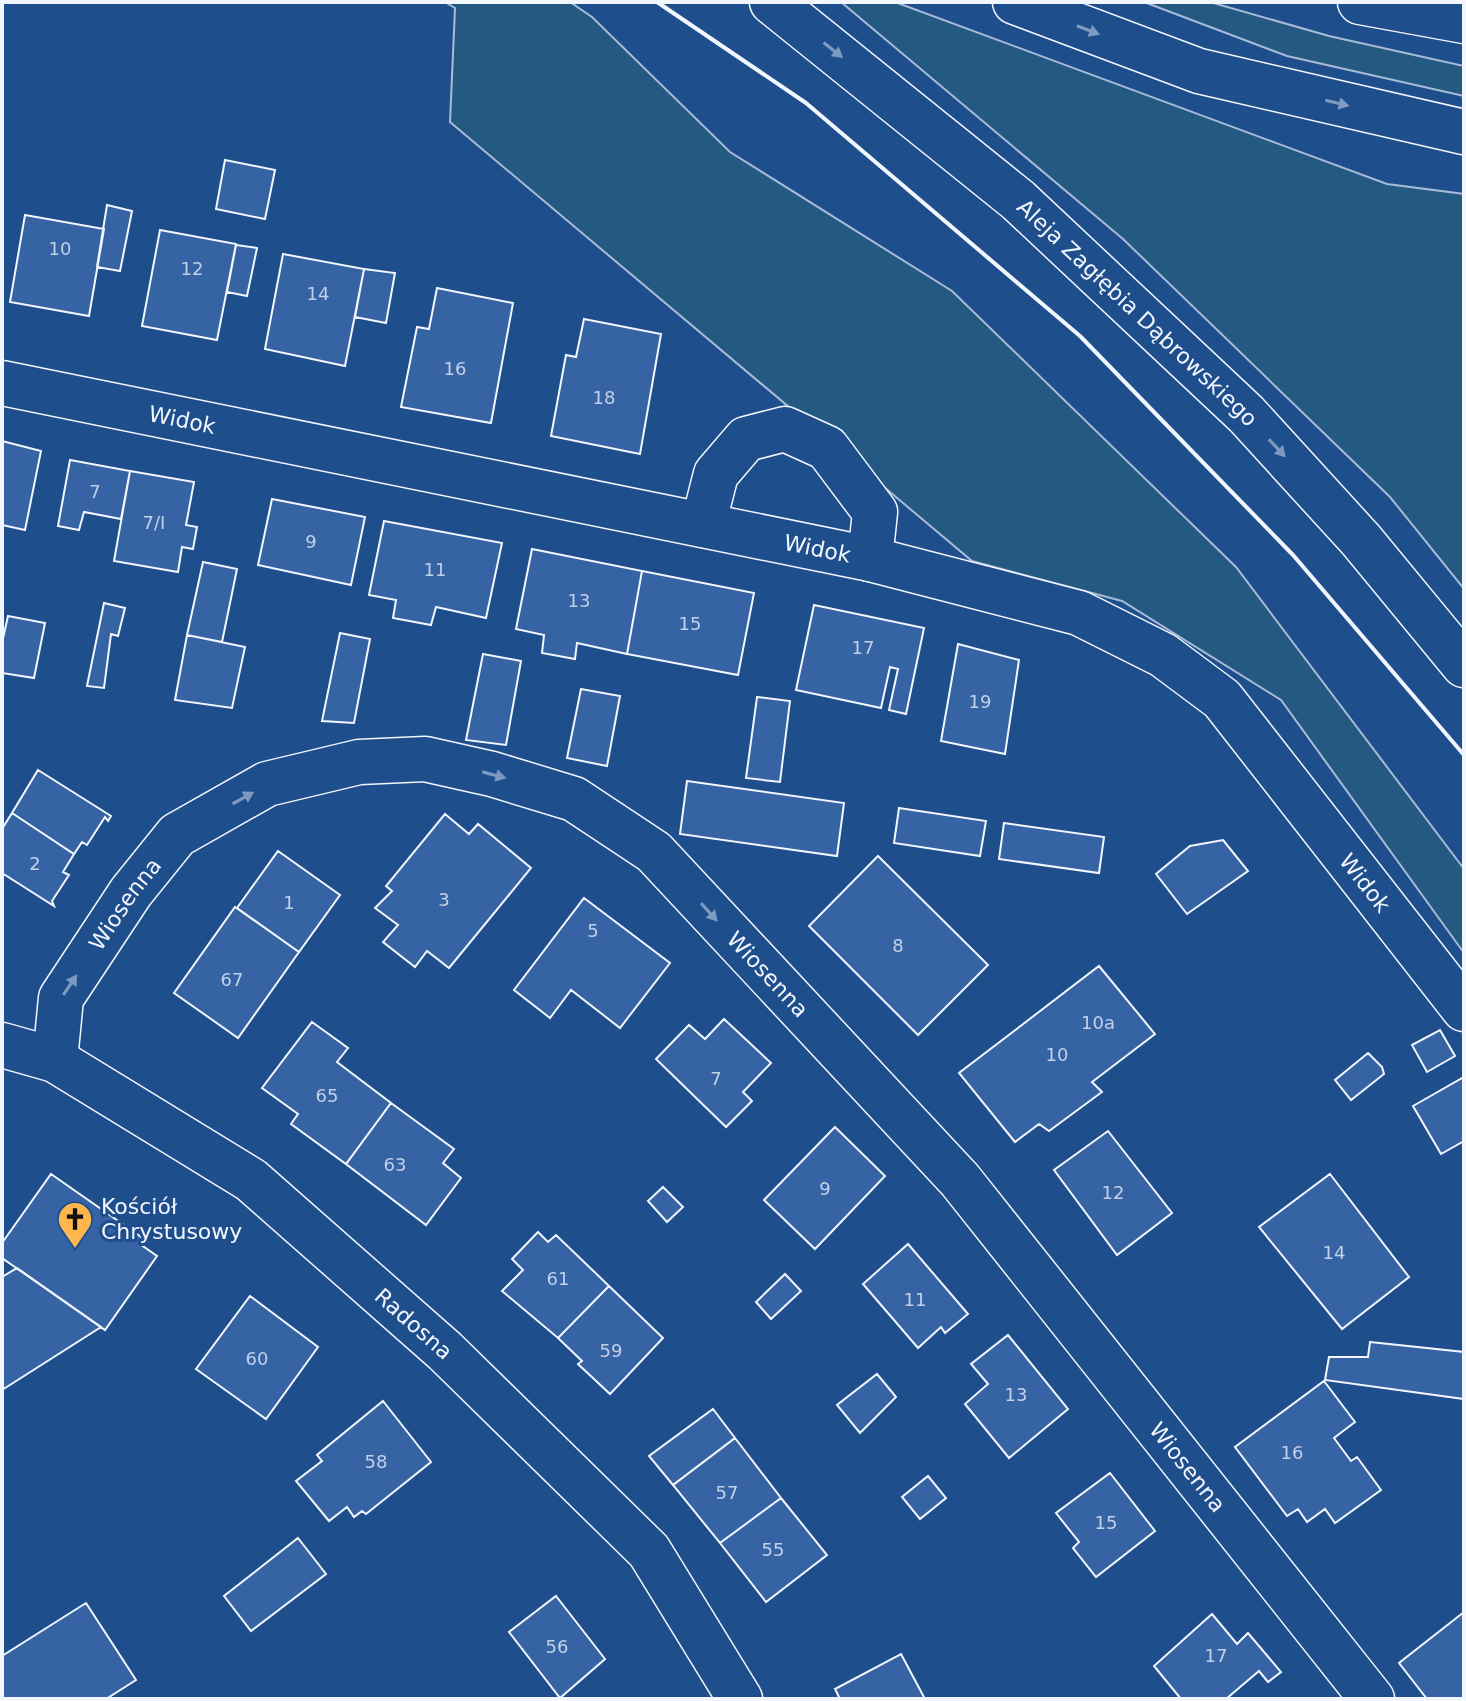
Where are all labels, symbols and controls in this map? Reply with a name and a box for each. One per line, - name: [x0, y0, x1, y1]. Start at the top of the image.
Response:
- one-way arrow: [1076, 24, 1100, 36]
- one-way arrow: [823, 42, 843, 58]
- one-way arrow: [1324, 97, 1349, 110]
- street label: Aleja Zagłębia Dąbrowskiego: [1013, 194, 1263, 431]
- house number: 10: [49, 238, 71, 259]
- house number: 12: [181, 258, 203, 279]
- house number: 14: [307, 283, 329, 304]
- house number: 16: [444, 358, 466, 379]
- house number: 18: [593, 387, 615, 408]
- street label: Widok: [147, 401, 218, 439]
- one-way arrow: [1267, 438, 1285, 457]
- house number: 7: [89, 481, 101, 502]
- house number: 7/I: [143, 512, 165, 533]
- street label: Widok: [782, 529, 853, 567]
- house number: 9: [305, 531, 317, 552]
- house number: 11: [424, 559, 446, 580]
- house number: 13: [568, 590, 590, 611]
- house number: 15: [679, 613, 701, 634]
- house number: 17: [852, 637, 874, 658]
- house number: 19: [969, 691, 991, 712]
- one-way arrow: [482, 770, 507, 782]
- one-way arrow: [231, 791, 254, 805]
- street label: Widok: [1335, 848, 1396, 917]
- house number: 2: [29, 853, 41, 874]
- street label: Wiosenna: [84, 853, 166, 955]
- house number: 3: [438, 889, 450, 910]
- house number: 1: [283, 892, 295, 913]
- one-way arrow: [699, 902, 717, 921]
- house number: 5: [587, 920, 599, 941]
- street label: Wiosenna: [722, 926, 814, 1022]
- house number: 8: [892, 935, 904, 956]
- house number: 67: [221, 969, 243, 990]
- one-way arrow: [62, 974, 76, 996]
- house number: 10a: [1081, 1012, 1115, 1033]
- house number: 10: [1046, 1044, 1068, 1065]
- house number: 7: [710, 1068, 722, 1089]
- house number: 65: [316, 1085, 338, 1106]
- house number: 63: [384, 1154, 406, 1175]
- house number: 9: [819, 1178, 831, 1199]
- house number: 12: [1102, 1182, 1124, 1203]
- place label: Kościół Chrystusowy: [101, 1194, 242, 1244]
- church icon: Kościół Chrystusowy: [56, 1200, 94, 1250]
- house number: 14: [1323, 1242, 1345, 1263]
- house number: 61: [547, 1268, 569, 1289]
- street label: Radosna: [370, 1283, 458, 1364]
- house number: 11: [904, 1289, 926, 1310]
- house number: 59: [600, 1340, 622, 1361]
- house number: 60: [246, 1348, 268, 1369]
- house number: 13: [1005, 1384, 1027, 1405]
- street label: Wiosenna: [1145, 1417, 1231, 1517]
- house number: 16: [1281, 1442, 1303, 1463]
- house number: 58: [365, 1451, 387, 1472]
- house number: 57: [716, 1482, 738, 1503]
- house number: 15: [1095, 1512, 1117, 1533]
- house number: 55: [762, 1539, 784, 1560]
- house number: 56: [546, 1636, 568, 1657]
- house number: 17: [1205, 1645, 1227, 1666]

